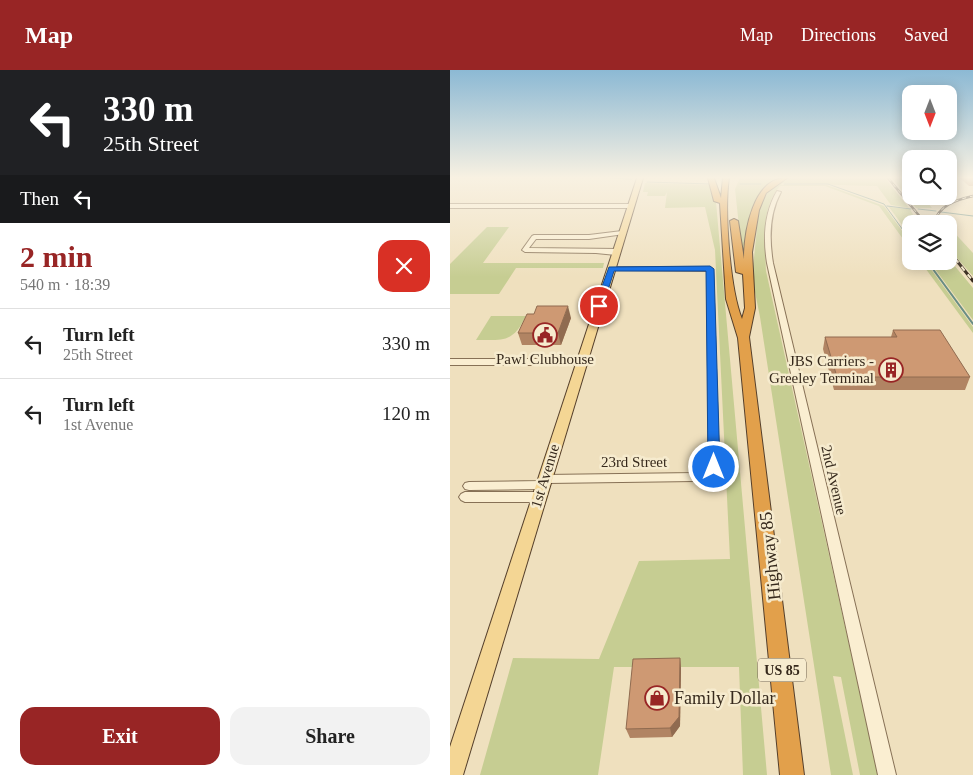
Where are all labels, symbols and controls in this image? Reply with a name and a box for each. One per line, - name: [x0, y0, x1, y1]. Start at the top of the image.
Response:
- text: Map: [25, 22, 73, 48]
- text: Map: [740, 25, 773, 45]
- text: Directions: [801, 25, 876, 45]
- text: Saved: [904, 25, 948, 45]
- north arrow: [902, 85, 958, 140]
- map controls: [902, 85, 957, 270]
- icon: left: [20, 90, 85, 155]
- text: 330 m: [103, 90, 193, 129]
- text: 25th Street: [103, 131, 199, 156]
- button: search: [902, 150, 957, 205]
- icon: left: [69, 185, 97, 213]
- text: Then: [20, 188, 59, 209]
- button: layers: [902, 215, 957, 270]
- text: 2 min: [20, 240, 93, 273]
- button: close: [378, 240, 430, 292]
- text: 540 m · 18:39: [20, 276, 110, 293]
- pin: [578, 285, 620, 327]
- icon: arrive: [585, 292, 613, 320]
- public building icon: Pawl Clubhouse: [532, 322, 558, 348]
- text: Turn left: [63, 324, 135, 345]
- icon: left: [20, 330, 48, 358]
- text: 330 m: [382, 333, 430, 354]
- text: 25th Street: [63, 346, 133, 363]
- place label: Pawl Clubhouse: [496, 351, 594, 367]
- place label: JBS Carriers - Greeley Terminal: [769, 353, 874, 386]
- building icon: JBS Carriers - Greeley Terminal: [878, 357, 904, 383]
- text: Turn left: [63, 394, 135, 415]
- icon: left: [20, 400, 48, 428]
- text: 120 m: [382, 403, 430, 424]
- text: 1st Avenue: [63, 416, 133, 433]
- position arrow: [687, 440, 739, 492]
- street label: 1st Avenue: [528, 442, 562, 510]
- street label: 2nd Avenue: [818, 444, 850, 517]
- street label: 23rd Street: [601, 454, 668, 470]
- street label: Highway 85: [755, 511, 785, 601]
- road number: US 85: [758, 658, 806, 682]
- shop icon: Family Dollar: [644, 685, 670, 711]
- place label: Family Dollar: [674, 688, 776, 708]
- button: Exit: [20, 707, 220, 765]
- button: Share: [230, 707, 430, 765]

